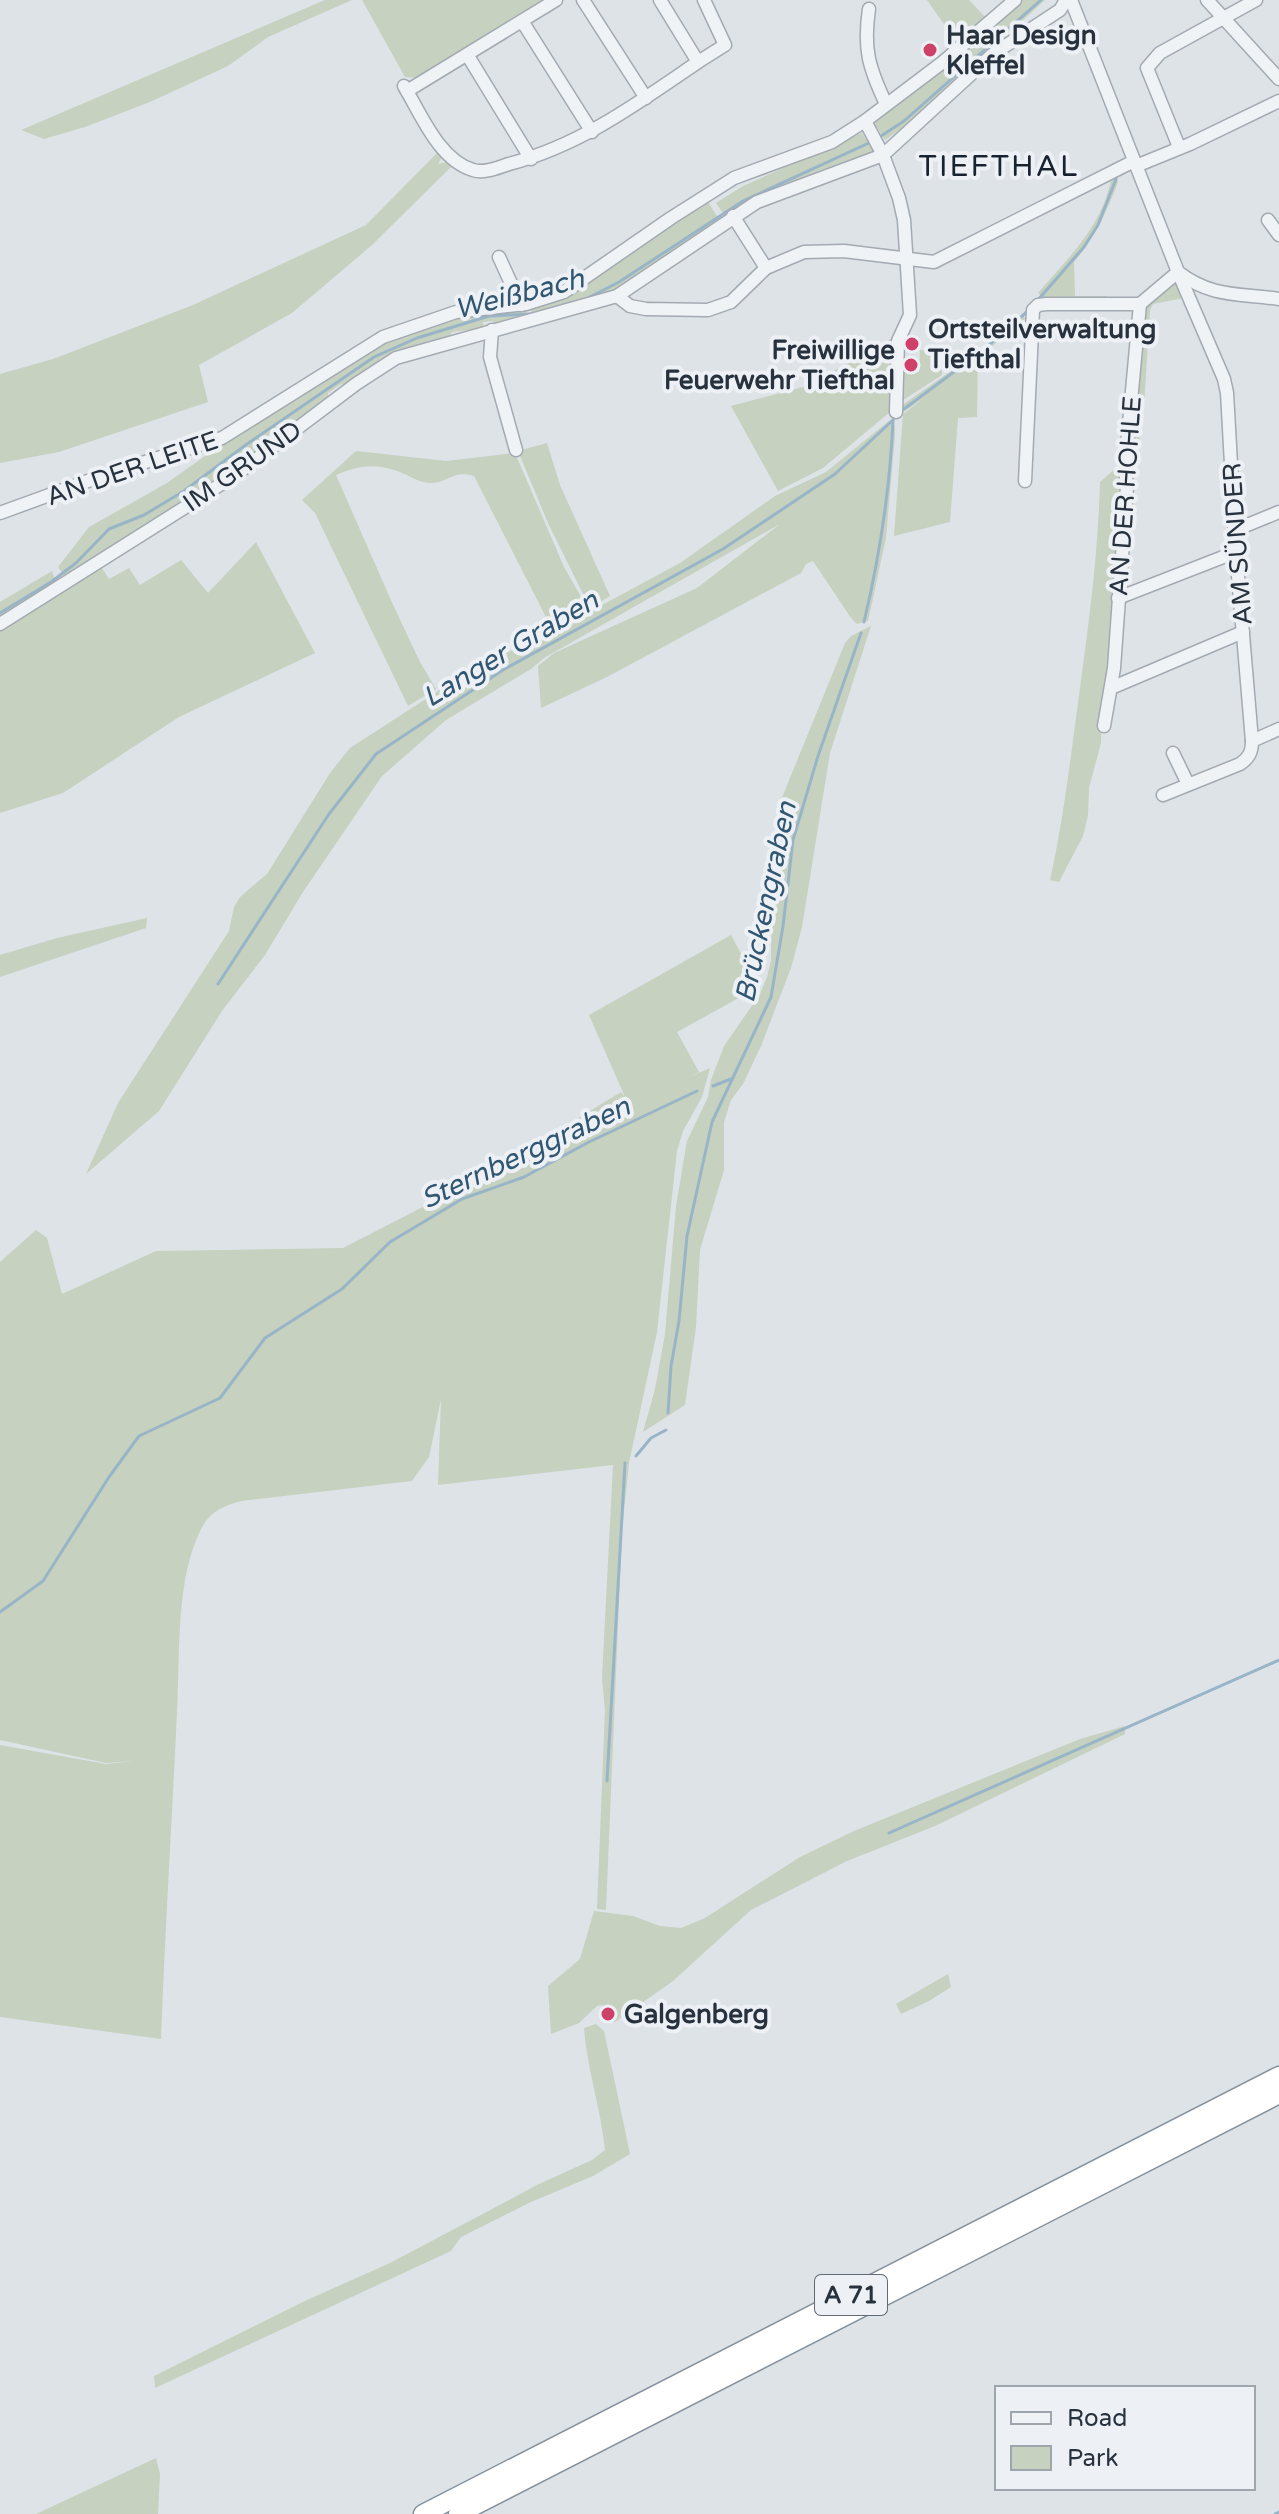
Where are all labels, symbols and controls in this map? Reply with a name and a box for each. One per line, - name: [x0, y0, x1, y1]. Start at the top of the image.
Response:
- place label: Haar Design Kleffel: [946, 20, 1097, 81]
- marker: Haar Design Kleffel: [921, 41, 939, 59]
- district label: TIEFTHAL: [919, 148, 1079, 185]
- water label: Weißbach: [451, 261, 588, 326]
- place label: Ortsteilverwaltung Tiefthal: [927, 314, 1156, 375]
- place label: Freiwillige Feuerwehr Tiefthal: [664, 335, 895, 396]
- marker: Ortsteilverwaltung Tiefthal: [903, 335, 921, 353]
- marker: Freiwillige Feuerwehr Tiefthal: [902, 356, 920, 374]
- street label: AN DER HOHLE: [1103, 395, 1148, 597]
- street label: IM GRUND: [177, 414, 308, 519]
- street label: AN DER LEITE: [42, 425, 222, 512]
- street label: AM SÜNDER: [1216, 462, 1259, 626]
- water label: Langer Graben: [417, 583, 605, 715]
- water label: Brückengraben: [728, 798, 804, 1006]
- water label: Sternberggraben: [415, 1089, 636, 1216]
- place label: Galgenberg: [624, 1999, 769, 2030]
- marker: Galgenberg: [599, 2005, 617, 2023]
- road number: A 71: [815, 2275, 887, 2315]
- legend: [995, 2386, 1255, 2490]
- text: Road: [1067, 2404, 1127, 2433]
- text: Park: [1067, 2444, 1118, 2473]

